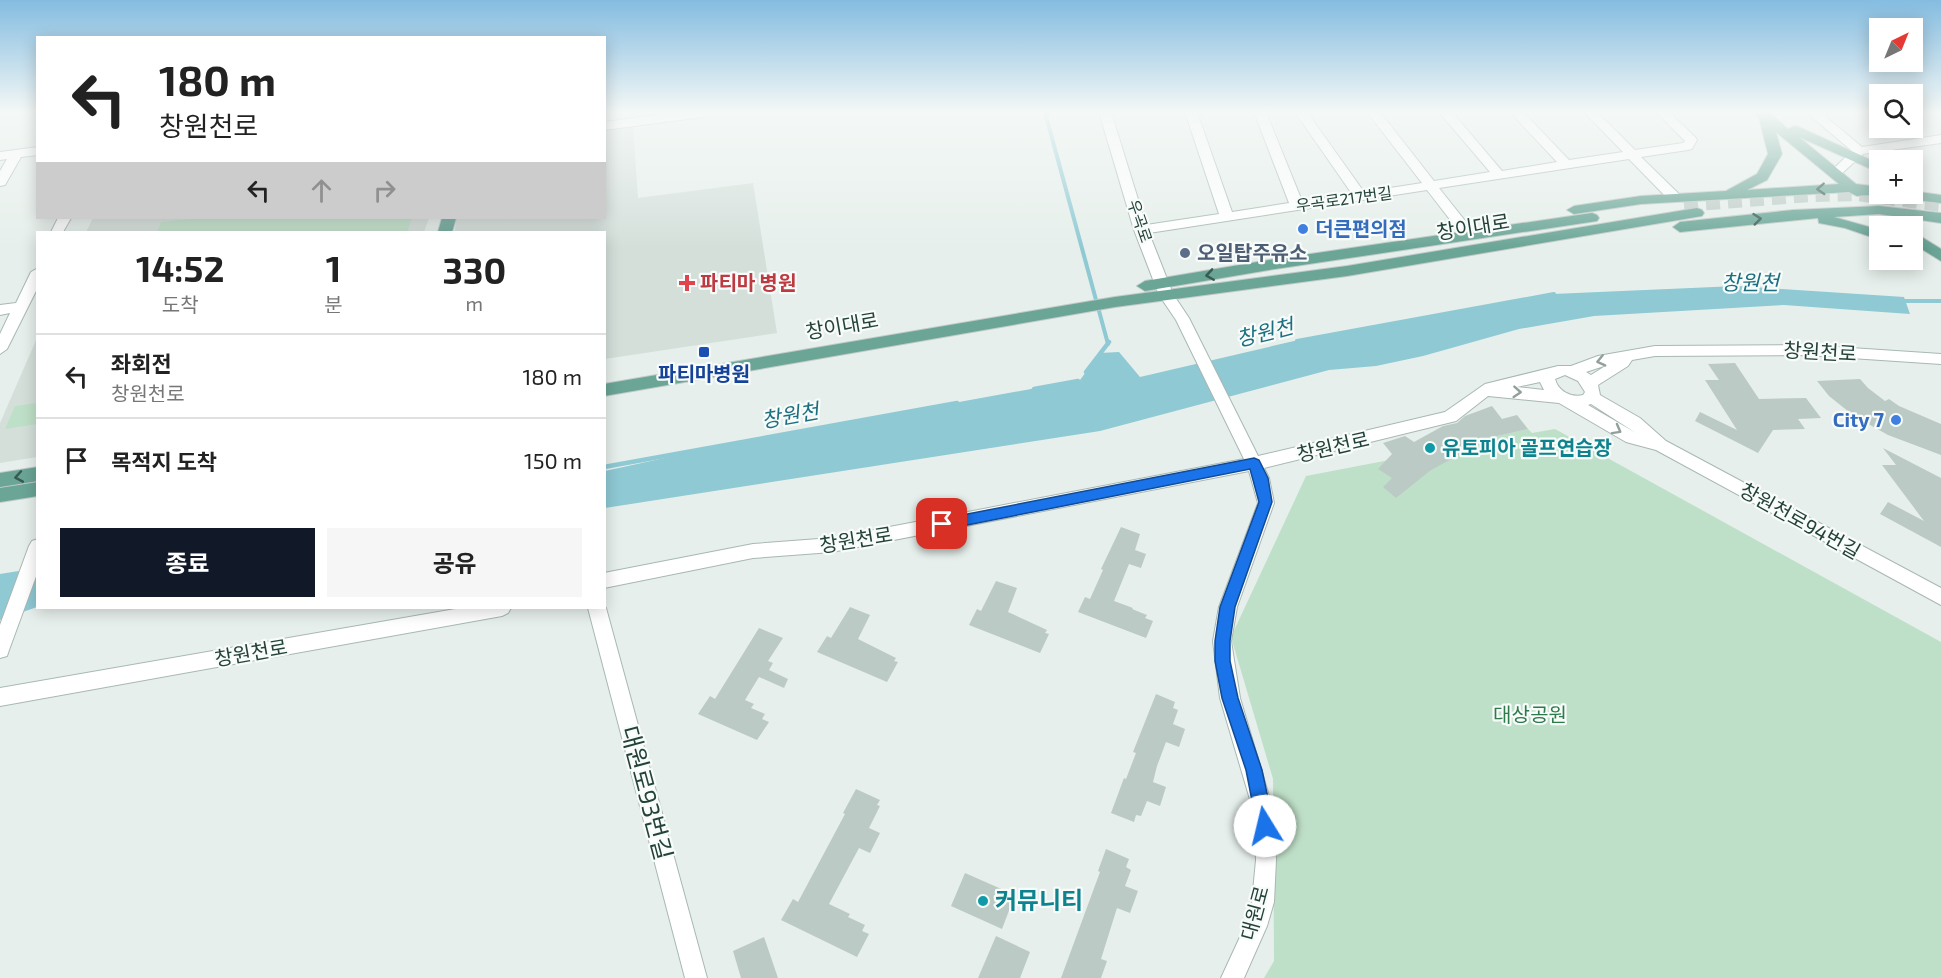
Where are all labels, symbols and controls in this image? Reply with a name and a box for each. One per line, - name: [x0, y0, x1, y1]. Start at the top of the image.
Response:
- north arrow: [1869, 18, 1923, 72]
- map controls: [1869, 18, 1923, 270]
- text: 180 m: [159, 54, 276, 104]
- icon: left: [60, 60, 138, 138]
- button: search: [1869, 84, 1923, 138]
- text: 창원천로: [159, 109, 258, 141]
- button: +: [1869, 150, 1923, 204]
- icon: left: [242, 174, 275, 207]
- icon: ahead: [305, 174, 338, 207]
- icon: right: [368, 174, 401, 207]
- street label: 우곡로217번길: [1295, 182, 1393, 215]
- one-way arrow: [1817, 183, 1826, 196]
- street label: 우곡로: [1124, 197, 1157, 245]
- street label: 창이대로: [1435, 208, 1511, 244]
- one-way arrow: [1752, 213, 1762, 226]
- place label: 더큰편의점: [1315, 216, 1407, 240]
- button: −: [1869, 216, 1923, 270]
- marker: 더큰편의점: [1296, 222, 1310, 236]
- place label: 오일탑주유소: [1197, 240, 1307, 264]
- text: 14:52: [136, 246, 224, 289]
- text: 1: [326, 246, 341, 289]
- marker: 오일탑주유소: [1178, 246, 1192, 260]
- text: 330: [443, 248, 506, 291]
- one-way arrow: [1206, 268, 1215, 280]
- water label: 창원천: [1721, 269, 1782, 294]
- place label: 파티마 병원: [700, 270, 796, 294]
- marker: 파티마 병원: [678, 274, 696, 292]
- text: m: [466, 291, 483, 315]
- text: 도착: [162, 292, 199, 316]
- text: 분: [324, 292, 343, 316]
- street label: 창이대로: [803, 307, 880, 343]
- water label: 창원천: [1233, 312, 1298, 351]
- street label: 창원천로: [1783, 337, 1857, 365]
- marker: 파티마병원: [697, 345, 711, 359]
- text: 좌회전: [111, 350, 172, 376]
- one-way arrow: [1597, 354, 1607, 367]
- icon: left: [60, 360, 93, 393]
- place label: 파티마병원: [658, 361, 750, 385]
- text: 180 m: [522, 363, 582, 389]
- text: 창원천로: [111, 381, 185, 405]
- one-way arrow: [1512, 385, 1521, 398]
- water label: 창원천: [759, 397, 823, 432]
- place label: City 7: [1833, 407, 1884, 432]
- marker: City 7: [1889, 413, 1903, 427]
- one-way arrow: [1611, 423, 1622, 434]
- street label: 창원천로: [1294, 426, 1371, 466]
- place label: 유토피아 골프연습장: [1442, 435, 1612, 459]
- marker: 유토피아 골프연습장: [1423, 441, 1437, 455]
- icon: arrive: [60, 444, 93, 477]
- text: 150 m: [524, 447, 582, 473]
- text: 목적지 도착: [111, 448, 217, 474]
- one-way arrow: [14, 470, 24, 483]
- street label: 창원천로94번길: [1736, 477, 1865, 563]
- pin: [916, 498, 967, 549]
- icon: arrive: [925, 507, 958, 540]
- street label: 창원천로: [818, 521, 894, 557]
- button: 종료: [60, 528, 315, 597]
- button: 공유: [327, 528, 582, 597]
- street label: 창원천로: [212, 634, 289, 670]
- park label: 대상공원: [1493, 702, 1567, 726]
- street label: 대원로93번길: [616, 722, 679, 863]
- position arrow: [1233, 794, 1297, 858]
- street label: 대원로: [1235, 883, 1273, 943]
- place label: 커뮤니티: [995, 885, 1083, 914]
- marker: 커뮤니티: [976, 894, 990, 908]

